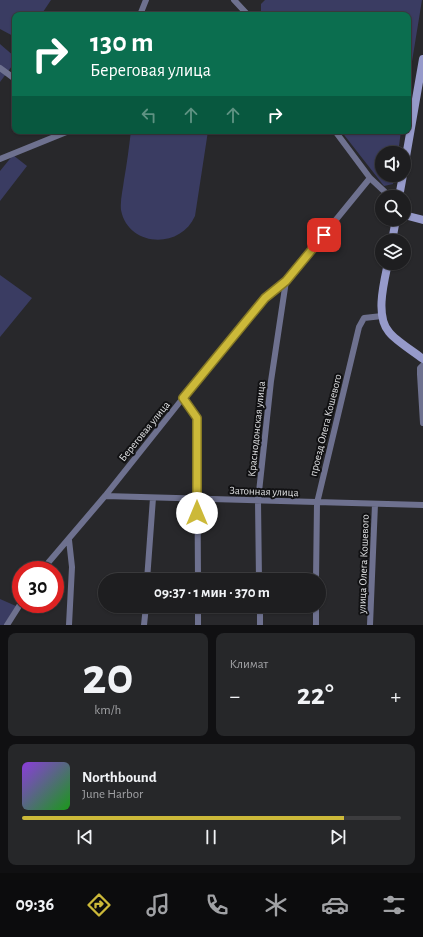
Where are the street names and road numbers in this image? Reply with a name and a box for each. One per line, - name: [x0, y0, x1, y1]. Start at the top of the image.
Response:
- street label: проезд Олега Кошевого: [307, 373, 344, 477]
- street label: Краснодонская улица: [246, 381, 267, 477]
- street label: Береговая улица: [117, 399, 172, 463]
- street label: Затонная улица: [229, 485, 299, 498]
- street label: улица Олега Кошевого: [356, 514, 371, 615]

